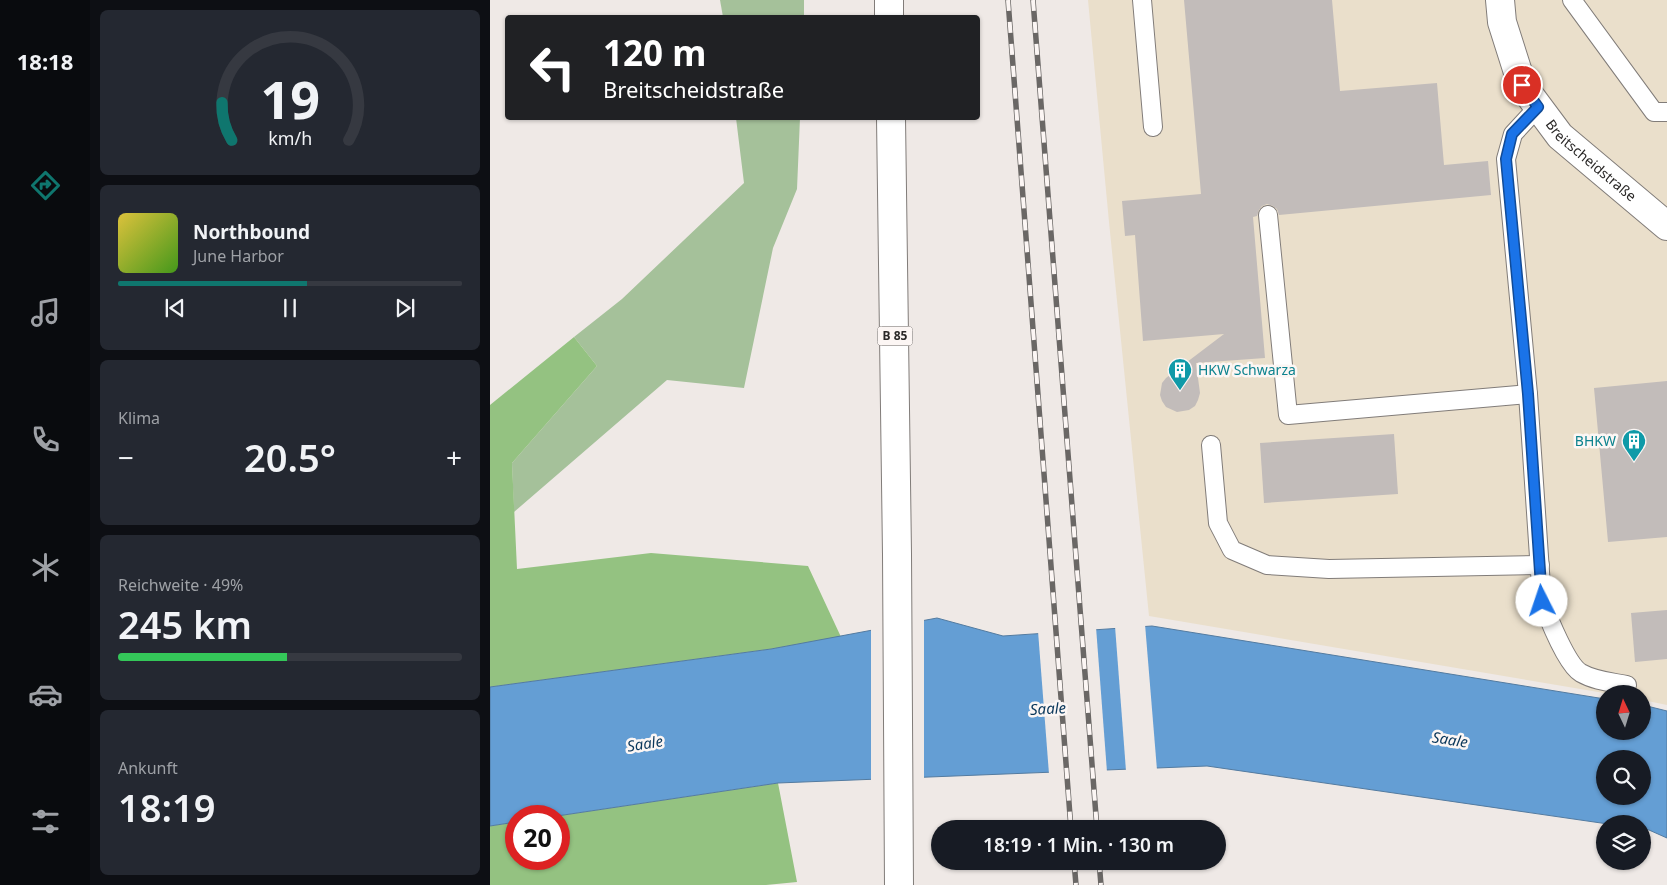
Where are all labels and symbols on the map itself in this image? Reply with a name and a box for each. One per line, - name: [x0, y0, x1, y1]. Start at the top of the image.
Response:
- pin: [1501, 64, 1543, 106]
- street label: Breitscheidstraße: [1542, 115, 1641, 205]
- road number: B 85: [878, 326, 912, 346]
- building icon: HKW Schwarza: [1167, 357, 1193, 391]
- place label: HKW Schwarza: [1198, 360, 1296, 379]
- building icon: BHKW: [1621, 428, 1647, 462]
- place label: BHKW: [1575, 431, 1616, 450]
- position arrow: [1515, 574, 1567, 626]
- north arrow: [1596, 685, 1651, 740]
- water label: Saale: [1029, 697, 1067, 719]
- water label: Saale: [1431, 726, 1470, 752]
- water label: Saale: [626, 730, 665, 756]
- speed limit sign: 20: [505, 805, 570, 870]

